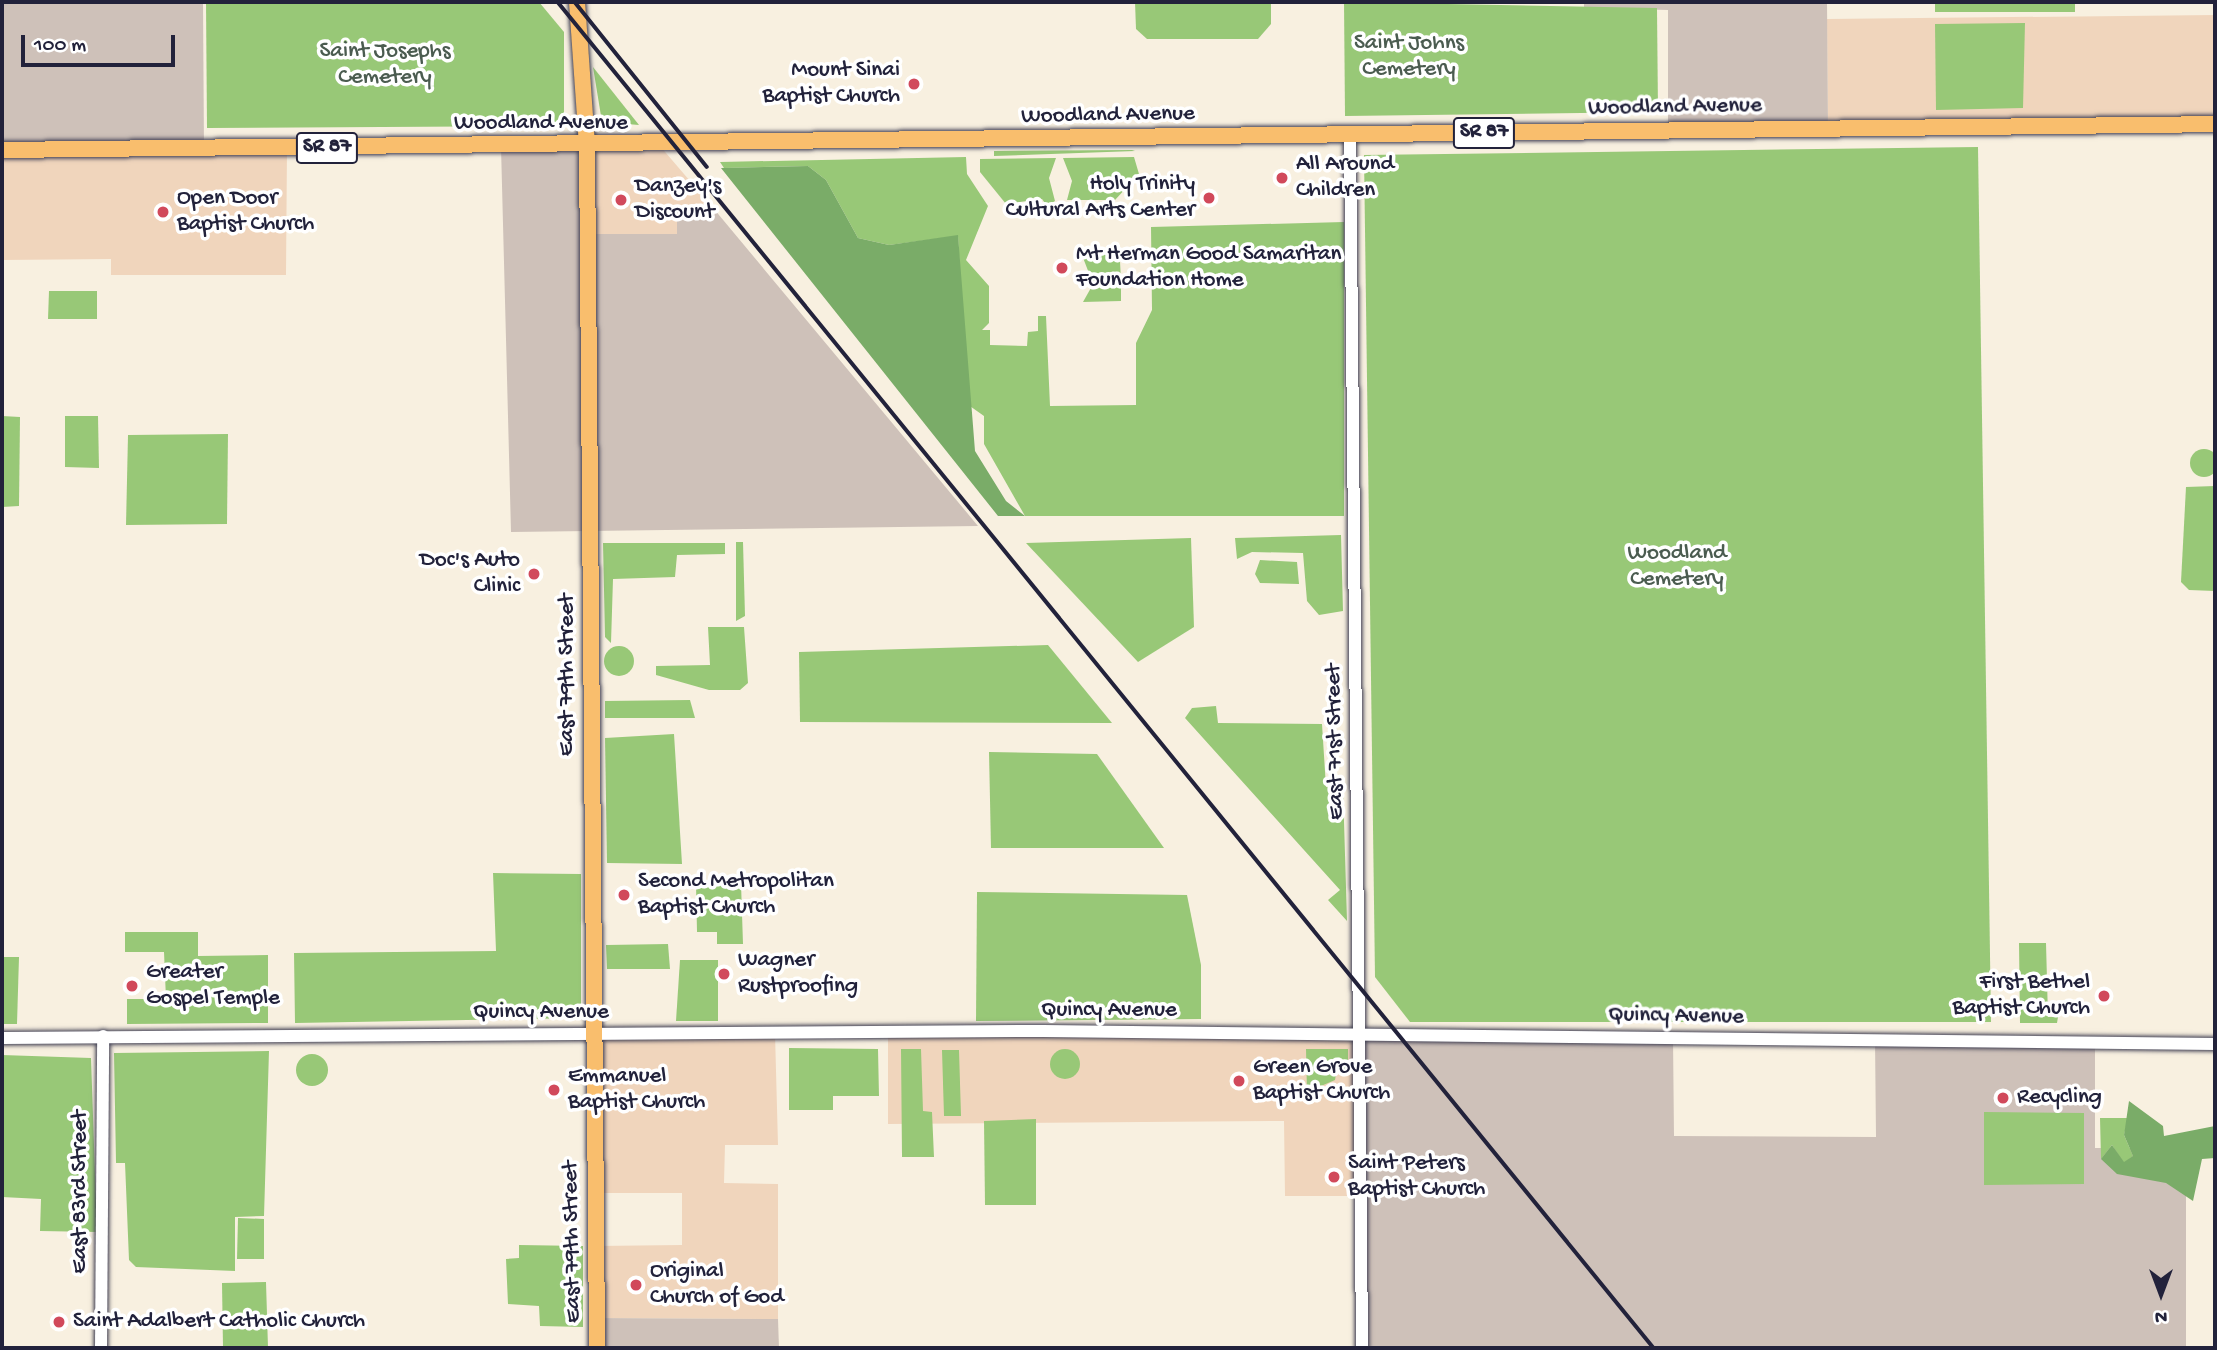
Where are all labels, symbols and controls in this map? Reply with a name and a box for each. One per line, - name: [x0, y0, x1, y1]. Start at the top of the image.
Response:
- scale bar: [24, 21, 178, 65]
- park label: Saint Johns Cemetery: [1354, 30, 1464, 84]
- text: 100 m: [34, 34, 86, 59]
- park label: Saint Josephs Cemetery: [320, 38, 450, 92]
- place label: Mount Sinai Baptist Church: [763, 57, 900, 111]
- marker: Mount Sinai Baptist Church: [906, 76, 922, 92]
- street label: Woodland Avenue: [1588, 93, 1762, 123]
- street label: Woodland Avenue: [1021, 101, 1195, 131]
- street label: Woodland Avenue: [454, 110, 628, 138]
- road number: SR 87: [1452, 116, 1516, 150]
- road number: SR 87: [296, 130, 358, 166]
- place label: All Around Children: [1296, 151, 1394, 205]
- marker: All Around Children: [1274, 170, 1290, 186]
- place label: Holy Trinity Cultural Arts Center: [1005, 171, 1195, 225]
- place label: Danzey's Discount: [635, 173, 721, 227]
- place label: Open Door Baptist Church: [177, 185, 314, 239]
- marker: Holy Trinity Cultural Arts Center: [1201, 190, 1217, 206]
- marker: Danzey's Discount: [613, 192, 629, 208]
- marker: Open Door Baptist Church: [155, 204, 171, 220]
- place label: Mt Herman Good Samaritan Foundation Home: [1076, 241, 1341, 295]
- marker: Mt Herman Good Samaritan Foundation Home: [1054, 260, 1070, 276]
- park label: Woodland Cemetery: [1627, 540, 1727, 594]
- place label: Doc's Auto Clinic: [420, 547, 520, 601]
- marker: Doc's Auto Clinic: [526, 566, 542, 582]
- street label: East 79th Street: [554, 594, 582, 756]
- street label: East 71st Street: [1321, 664, 1351, 820]
- place label: Second Metropolitan Baptist Church: [638, 868, 834, 922]
- marker: Second Metropolitan Baptist Church: [616, 887, 632, 903]
- place label: Wagner Rustproofing: [738, 947, 858, 1001]
- place label: Greater Gospel Temple: [146, 959, 280, 1013]
- marker: Wagner Rustproofing: [716, 966, 732, 982]
- place label: First Bethel Baptist Church: [1953, 969, 2090, 1023]
- marker: Greater Gospel Temple: [124, 978, 140, 994]
- marker: First Bethel Baptist Church: [2096, 988, 2112, 1004]
- street label: Quincy Avenue: [1041, 997, 1177, 1025]
- street label: Quincy Avenue: [473, 999, 609, 1027]
- street label: Quincy Avenue: [1608, 1002, 1744, 1032]
- place label: Green Grove Baptist Church: [1253, 1054, 1390, 1108]
- place label: Emmanuel Baptist Church: [568, 1063, 705, 1117]
- marker: Green Grove Baptist Church: [1231, 1073, 1247, 1089]
- marker: Emmanuel Baptist Church: [546, 1082, 562, 1098]
- place label: Recycling: [2017, 1084, 2102, 1112]
- marker: Recycling: [1995, 1090, 2011, 1106]
- street label: East 83rd Street: [67, 1110, 95, 1274]
- place label: Saint Peters Baptist Church: [1348, 1150, 1485, 1204]
- street label: East 79th Street: [558, 1161, 588, 1323]
- marker: Saint Peters Baptist Church: [1326, 1169, 1342, 1185]
- place label: Original Church of God: [650, 1258, 784, 1312]
- north arrow: [2126, 1259, 2196, 1329]
- marker: Original Church of God: [628, 1277, 644, 1293]
- text: N: [2155, 1304, 2167, 1327]
- place label: Saint Adalbert Catholic Church: [73, 1308, 365, 1336]
- marker: Saint Adalbert Catholic Church: [51, 1314, 67, 1330]

